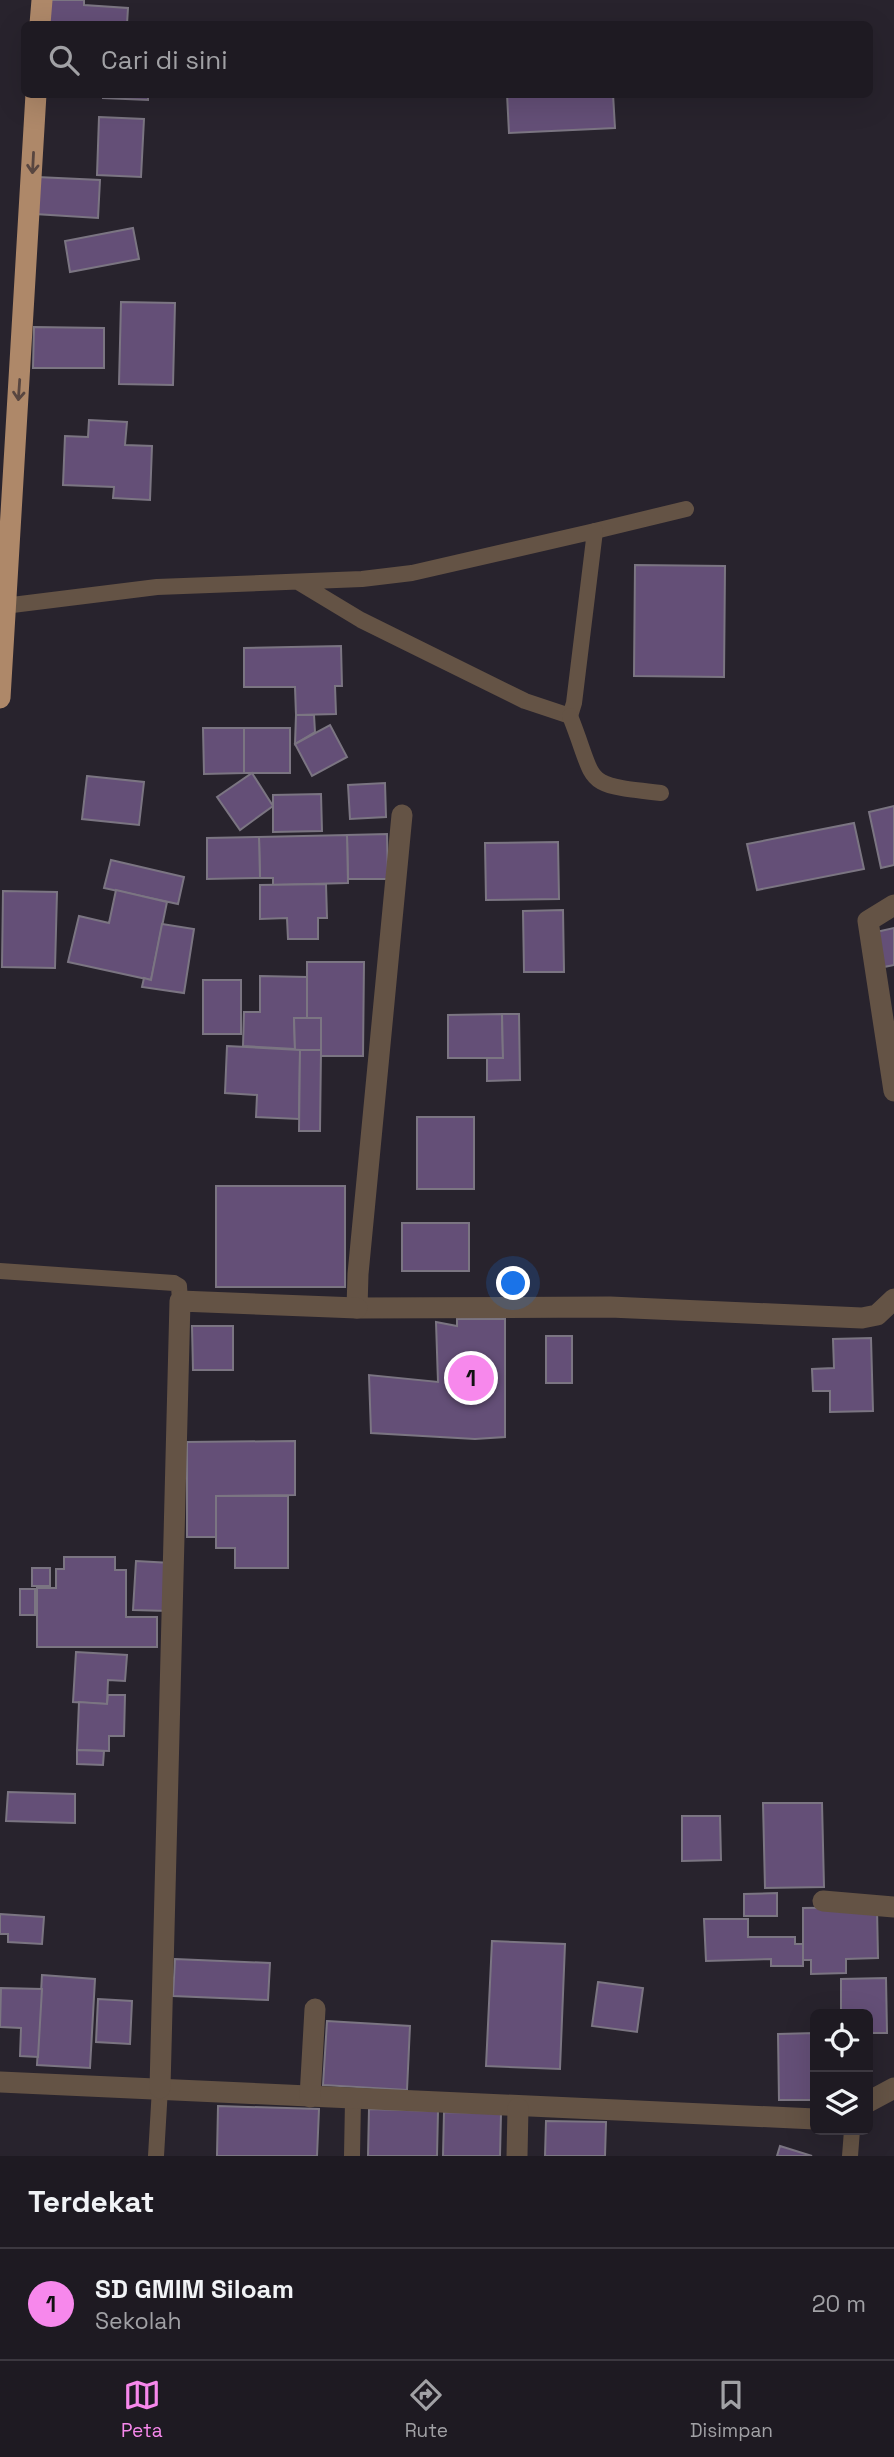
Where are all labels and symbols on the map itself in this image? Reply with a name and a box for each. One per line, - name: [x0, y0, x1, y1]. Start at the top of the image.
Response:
- one-way arrow: [26, 151, 39, 174]
- one-way arrow: [12, 378, 25, 401]
- your location: [496, 1266, 530, 1300]
- pin: 1: [448, 1352, 494, 1404]

